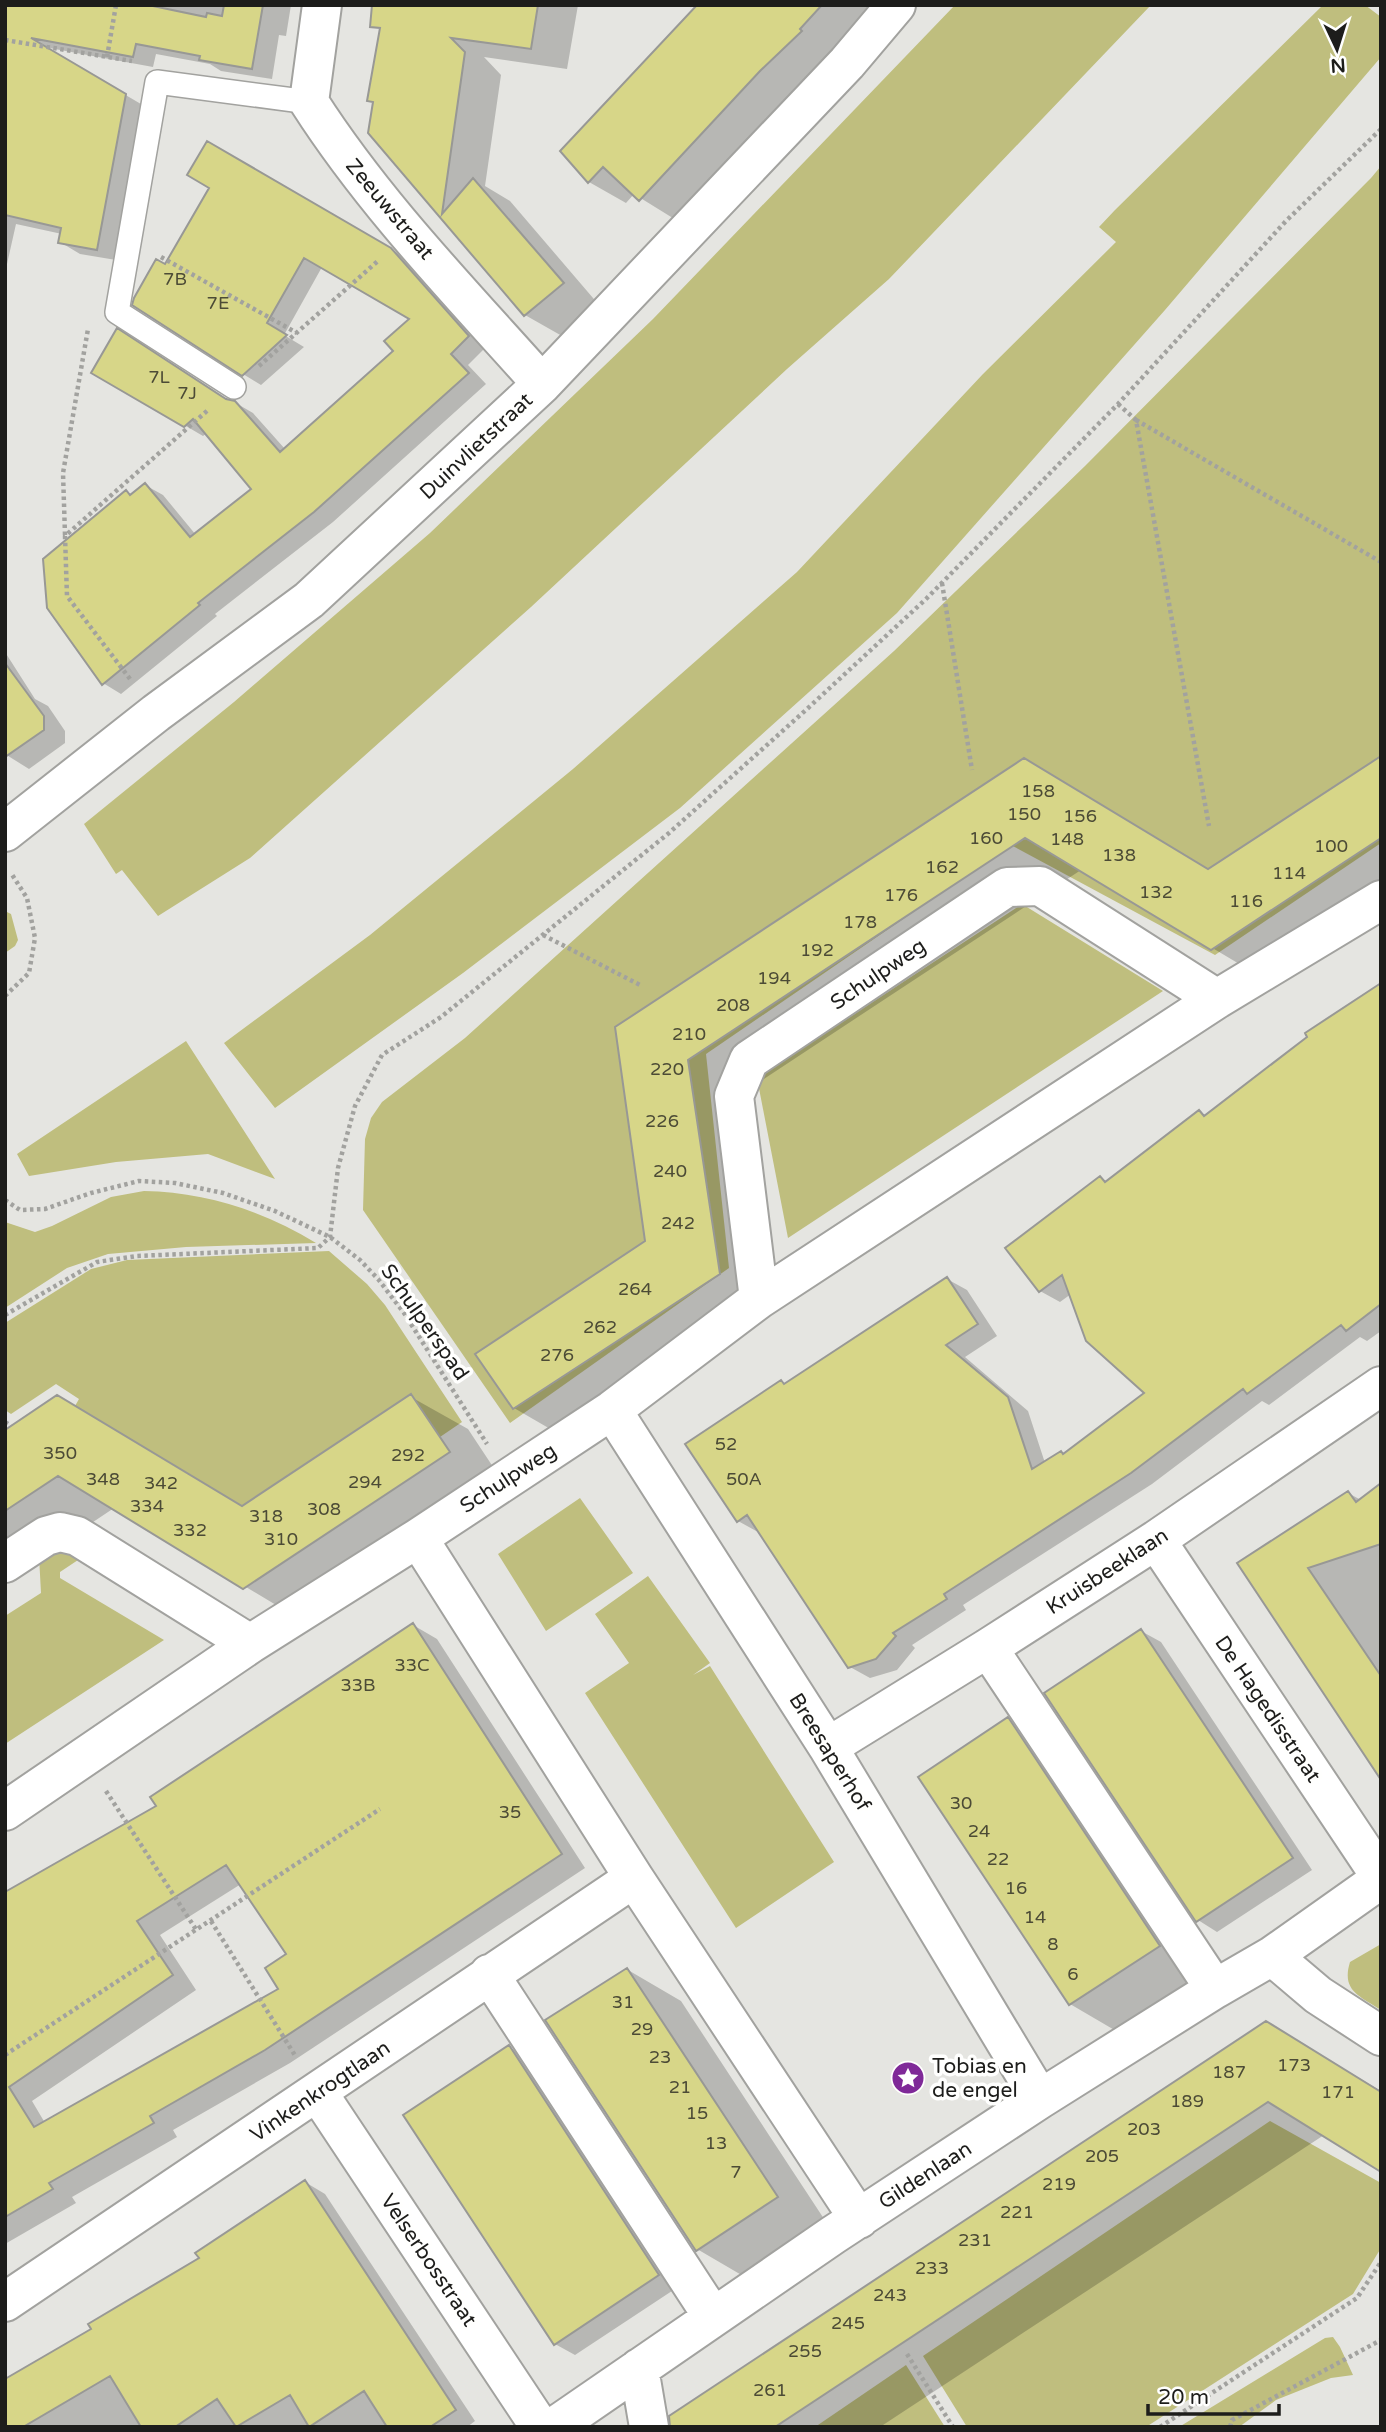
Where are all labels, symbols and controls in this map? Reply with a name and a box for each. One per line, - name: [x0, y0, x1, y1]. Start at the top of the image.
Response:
- north arrow: [1302, 14, 1372, 84]
- text: N: [1330, 53, 1346, 76]
- street label: Zeeuwstraat: [340, 154, 439, 265]
- house number: 7B: [163, 268, 187, 290]
- house number: 7E: [207, 292, 229, 314]
- house number: 7L: [148, 366, 170, 388]
- house number: 7J: [177, 382, 197, 404]
- street label: Duinvlietstraat: [415, 388, 538, 505]
- house number: 158: [1021, 780, 1055, 802]
- house number: 150: [1007, 803, 1041, 825]
- house number: 156: [1063, 805, 1097, 827]
- house number: 160: [969, 827, 1003, 849]
- house number: 148: [1050, 828, 1084, 850]
- house number: 100: [1314, 835, 1348, 857]
- house number: 138: [1102, 844, 1136, 866]
- house number: 162: [925, 856, 959, 878]
- house number: 114: [1272, 862, 1306, 884]
- house number: 132: [1139, 881, 1173, 903]
- house number: 176: [884, 884, 918, 906]
- house number: 116: [1229, 890, 1263, 912]
- house number: 178: [843, 911, 877, 933]
- street label: Schulpweg: [826, 933, 931, 1015]
- house number: 192: [800, 939, 834, 961]
- house number: 194: [757, 967, 791, 989]
- house number: 208: [716, 994, 750, 1016]
- house number: 210: [672, 1023, 706, 1045]
- house number: 220: [650, 1058, 684, 1080]
- house number: 226: [645, 1110, 679, 1132]
- house number: 240: [653, 1160, 687, 1182]
- house number: 242: [661, 1212, 695, 1234]
- street label: Schulperspad: [375, 1259, 474, 1385]
- house number: 264: [618, 1278, 652, 1300]
- house number: 262: [583, 1316, 617, 1338]
- house number: 276: [540, 1344, 574, 1366]
- house number: 52: [715, 1433, 737, 1455]
- street label: Schulpweg: [456, 1438, 561, 1519]
- house number: 350: [43, 1442, 77, 1464]
- house number: 292: [391, 1444, 425, 1466]
- house number: 348: [86, 1468, 120, 1490]
- house number: 50A: [726, 1468, 762, 1490]
- house number: 294: [348, 1471, 382, 1493]
- house number: 342: [144, 1472, 178, 1494]
- house number: 334: [130, 1495, 164, 1517]
- house number: 308: [307, 1498, 341, 1520]
- house number: 318: [249, 1505, 283, 1527]
- house number: 332: [173, 1519, 207, 1541]
- street label: Kruisbeeklaan: [1042, 1523, 1173, 1620]
- house number: 310: [264, 1528, 298, 1550]
- street label: De Hagedisstraat: [1209, 1631, 1326, 1787]
- house number: 33C: [394, 1654, 430, 1676]
- house number: 33B: [340, 1674, 376, 1696]
- street label: Breesaperhof: [783, 1689, 876, 1816]
- house number: 30: [950, 1792, 972, 1814]
- house number: 35: [499, 1801, 521, 1823]
- house number: 24: [968, 1820, 990, 1842]
- house number: 22: [987, 1848, 1009, 1870]
- house number: 16: [1005, 1877, 1027, 1899]
- house number: 14: [1024, 1906, 1046, 1928]
- house number: 8: [1047, 1933, 1059, 1955]
- house number: 6: [1067, 1963, 1079, 1985]
- house number: 31: [612, 1991, 634, 2013]
- house number: 29: [631, 2018, 653, 2040]
- street label: Vinkenkrogtlaan: [246, 2035, 395, 2147]
- house number: 23: [649, 2046, 671, 2068]
- place label: Tobias en de engel: [932, 2054, 1027, 2103]
- house number: 173: [1277, 2054, 1311, 2076]
- place icon: Tobias en de engel: [889, 2059, 927, 2097]
- house number: 187: [1212, 2061, 1246, 2083]
- house number: 21: [669, 2076, 691, 2098]
- house number: 171: [1321, 2081, 1355, 2103]
- house number: 189: [1170, 2090, 1204, 2112]
- house number: 15: [686, 2102, 708, 2124]
- house number: 203: [1127, 2118, 1161, 2140]
- house number: 13: [705, 2132, 727, 2154]
- street label: Gildenlaan: [874, 2136, 976, 2215]
- house number: 205: [1085, 2145, 1119, 2167]
- house number: 7: [730, 2161, 742, 2183]
- house number: 219: [1042, 2173, 1076, 2195]
- street label: Velserbosstraat: [375, 2189, 482, 2331]
- house number: 221: [1000, 2201, 1034, 2223]
- house number: 231: [958, 2229, 992, 2251]
- house number: 233: [915, 2257, 949, 2279]
- house number: 243: [873, 2284, 907, 2306]
- house number: 245: [831, 2312, 865, 2334]
- house number: 255: [788, 2340, 822, 2362]
- scale bar: [1148, 2372, 1279, 2416]
- house number: 261: [753, 2379, 787, 2401]
- text: 20 m: [1158, 2385, 1209, 2410]

